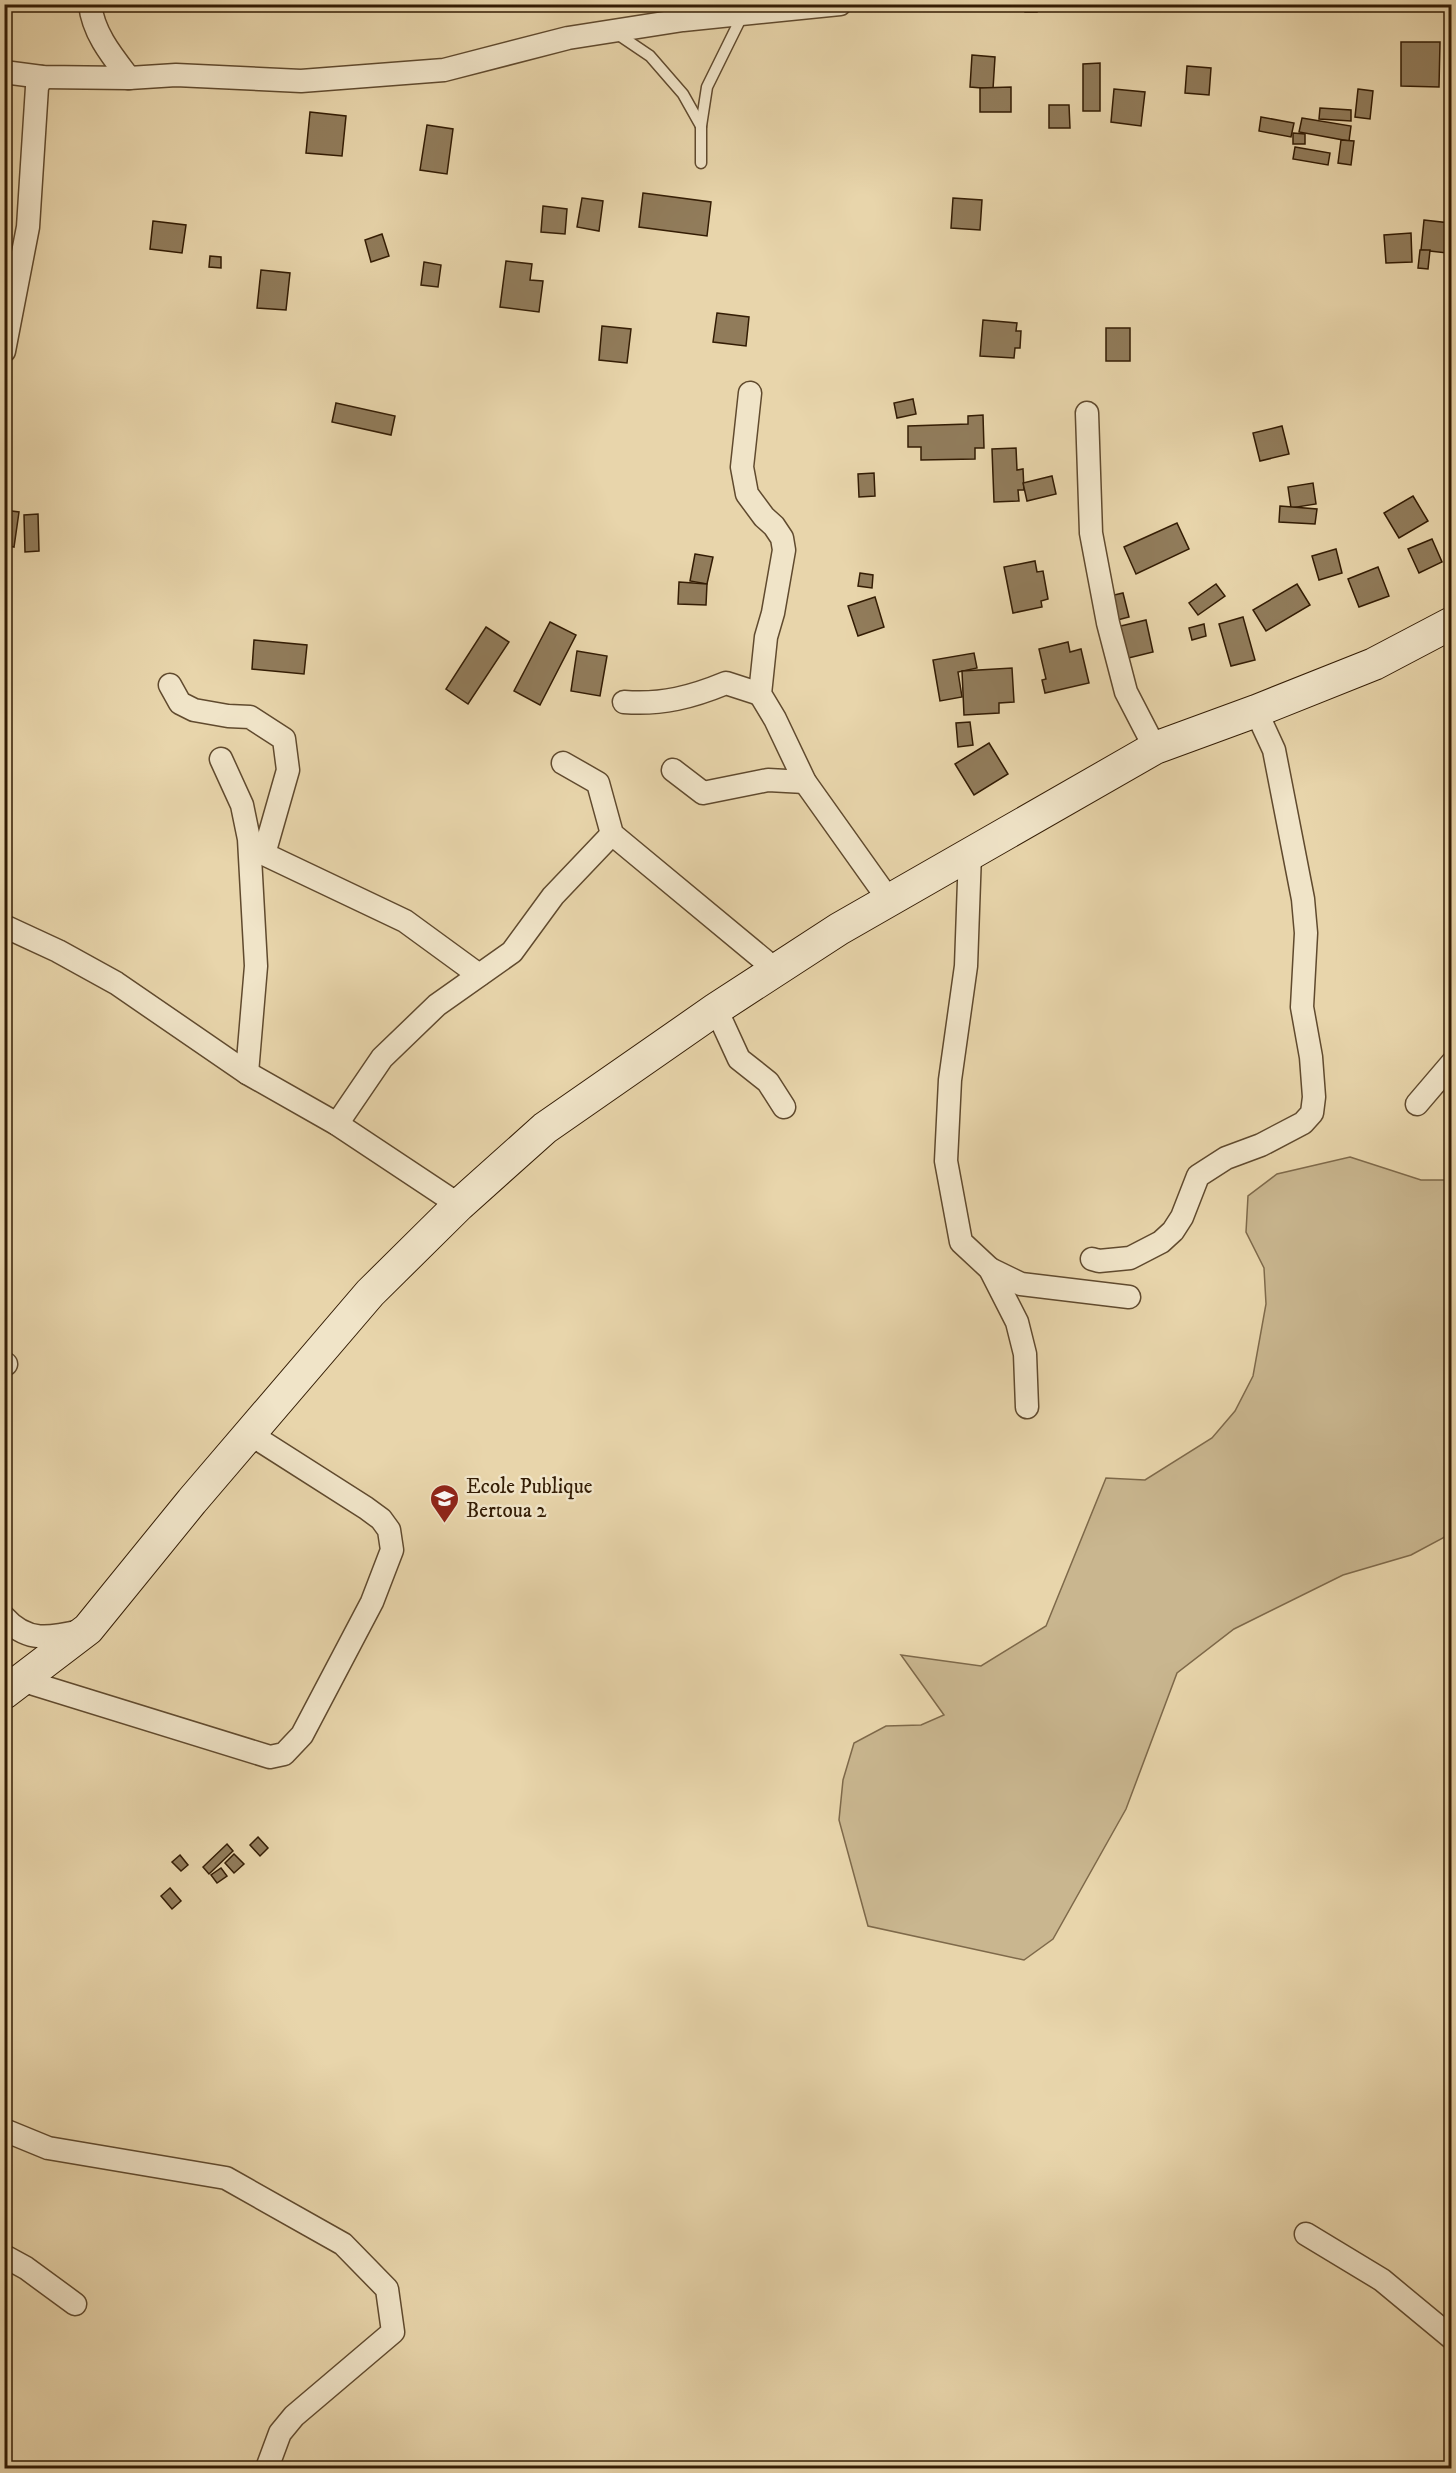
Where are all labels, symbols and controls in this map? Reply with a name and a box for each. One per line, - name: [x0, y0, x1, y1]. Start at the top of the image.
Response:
- place label: Ecole Publique Bertoua 2: [466, 1474, 593, 1524]
- school or university icon: Ecole Publique Bertoua 2: [429, 1482, 461, 1524]

